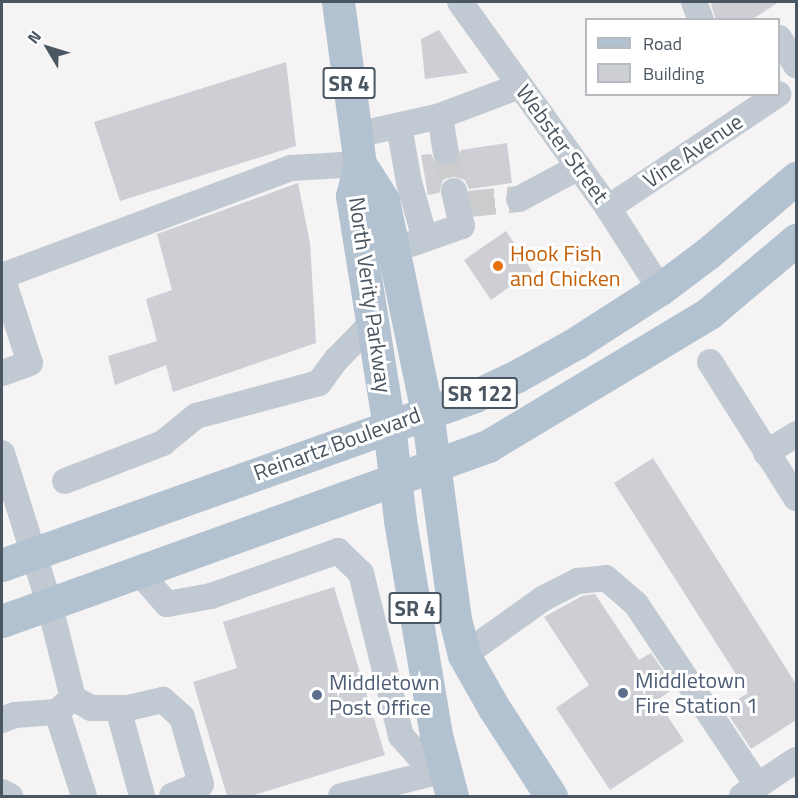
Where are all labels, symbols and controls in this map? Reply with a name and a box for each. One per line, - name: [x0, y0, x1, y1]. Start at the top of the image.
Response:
- north arrow: [18, 18, 78, 78]
- legend: [585, 18, 780, 96]
- text: N: [21, 25, 47, 49]
- text: Road: [643, 30, 682, 57]
- text: Building: [643, 60, 704, 87]
- road number: SR 4: [322, 65, 376, 101]
- street label: Webster Street: [510, 80, 614, 208]
- street label: Vine Avenue: [638, 108, 748, 194]
- street label: North Verity Parkway: [343, 195, 397, 395]
- place label: Hook Fish and Chicken: [510, 240, 621, 292]
- marker: Hook Fish and Chicken: [491, 259, 505, 273]
- road number: SR 122: [441, 375, 519, 411]
- street label: Reinartz Boulevard: [250, 402, 424, 486]
- road number: SR 4: [388, 590, 442, 626]
- place label: Middletown Fire Station 1: [635, 667, 758, 718]
- place label: Middletown Post Office: [329, 669, 440, 720]
- marker: Middletown Fire Station 1: [616, 686, 630, 700]
- marker: Middletown Post Office: [310, 688, 324, 702]

